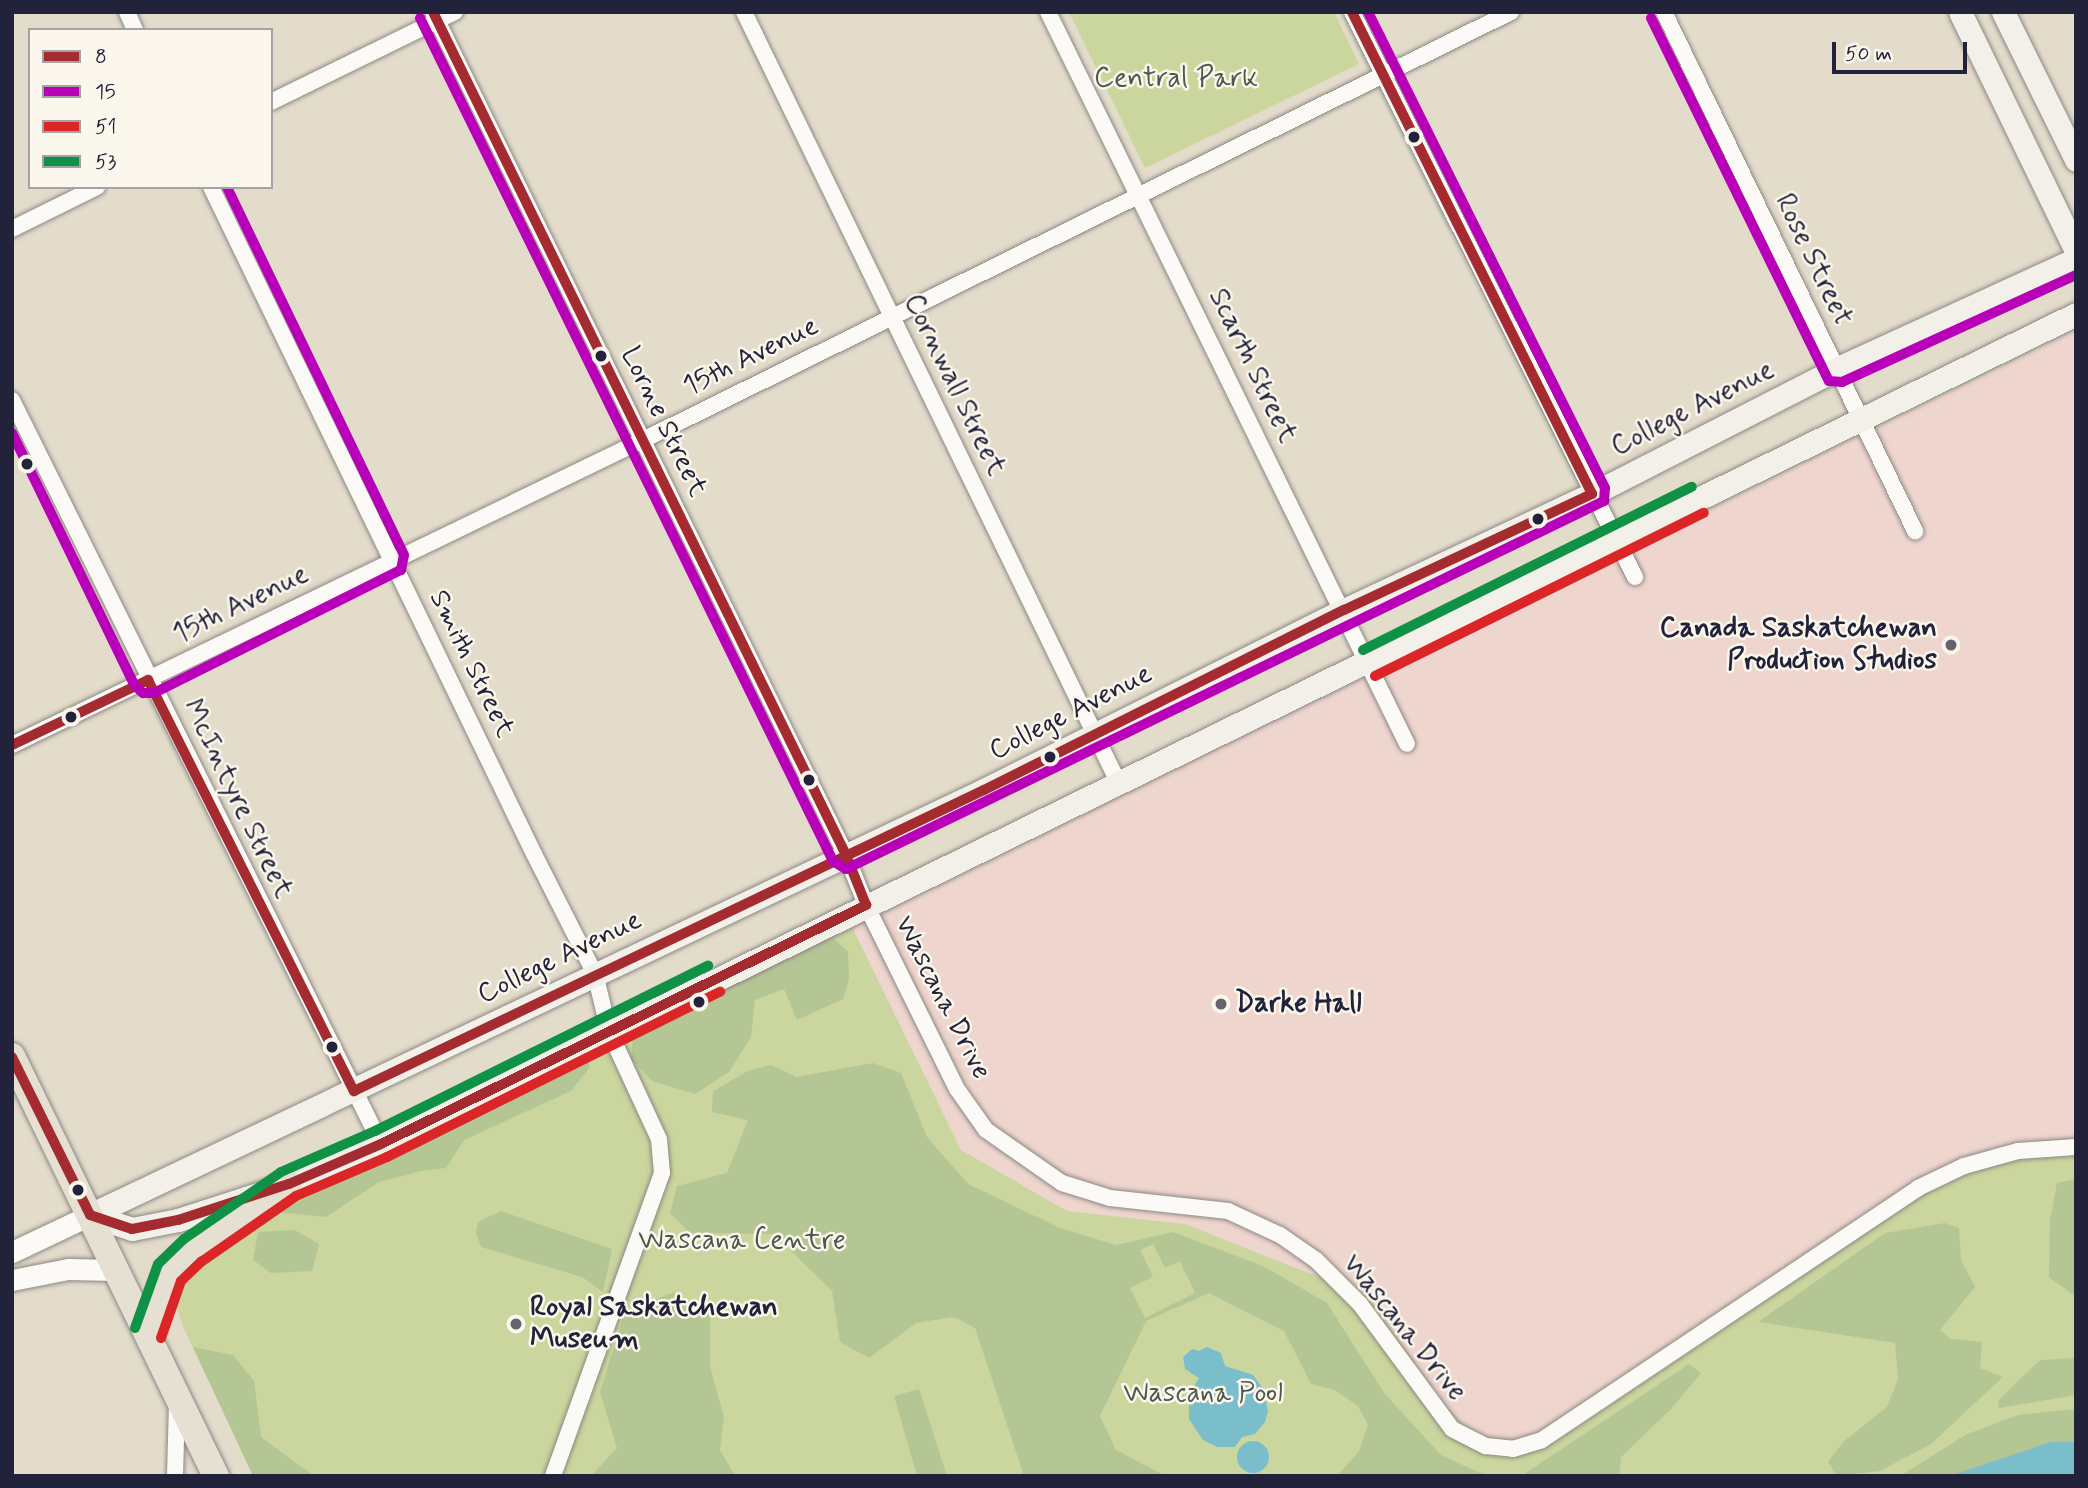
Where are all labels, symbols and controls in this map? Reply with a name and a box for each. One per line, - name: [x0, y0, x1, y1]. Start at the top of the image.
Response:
- legend: [28, 28, 273, 189]
- scale bar: [1836, 28, 1971, 72]
- text: 50 m: [1845, 40, 1892, 68]
- text: 8: [95, 43, 107, 71]
- park label: Central Park: [1097, 62, 1255, 96]
- text: 15: [95, 78, 116, 106]
- text: 51: [95, 113, 117, 141]
- unlabelled marker: [1407, 130, 1421, 144]
- text: 53: [95, 148, 116, 176]
- street label: Rose Street: [1767, 189, 1859, 331]
- street label: Scarth Street: [1200, 284, 1304, 448]
- street label: Cornwall Street: [896, 289, 1012, 481]
- street label: 15th Avenue: [678, 310, 824, 404]
- street label: Lorne Street: [612, 342, 714, 502]
- unlabelled marker: [594, 349, 608, 363]
- street label: College Avenue: [1606, 354, 1780, 464]
- unlabelled marker: [20, 457, 34, 471]
- unlabelled marker: [1531, 512, 1545, 526]
- street label: 15th Avenue: [168, 558, 314, 652]
- street label: Smith Street: [421, 585, 521, 743]
- place label: Canada Saskatchewan Production Studios: [1660, 612, 1937, 678]
- marker: Canada Saskatchewan Production Studios: [1943, 637, 1959, 653]
- street label: College Avenue: [984, 658, 1158, 768]
- street label: McIntyre Street: [174, 694, 300, 904]
- unlabelled marker: [64, 710, 78, 724]
- unlabelled marker: [1043, 750, 1057, 764]
- unlabelled marker: [802, 773, 816, 787]
- street label: College Avenue: [472, 904, 648, 1012]
- street label: Wascana Drive: [887, 912, 997, 1084]
- place label: Darke Hall: [1235, 987, 1359, 1021]
- unlabelled marker: [692, 995, 706, 1009]
- marker: Darke Hall: [1213, 996, 1229, 1012]
- unlabelled marker: [325, 1040, 339, 1054]
- unlabelled marker: [71, 1183, 85, 1197]
- park label: Wascana Centre: [641, 1224, 843, 1258]
- street label: Wascana Drive: [1335, 1249, 1473, 1407]
- place label: Royal Saskatchewan Museum: [530, 1291, 775, 1357]
- marker: Royal Saskatchewan Museum: [508, 1316, 524, 1332]
- park label: Wascana Pool: [1124, 1377, 1282, 1411]

